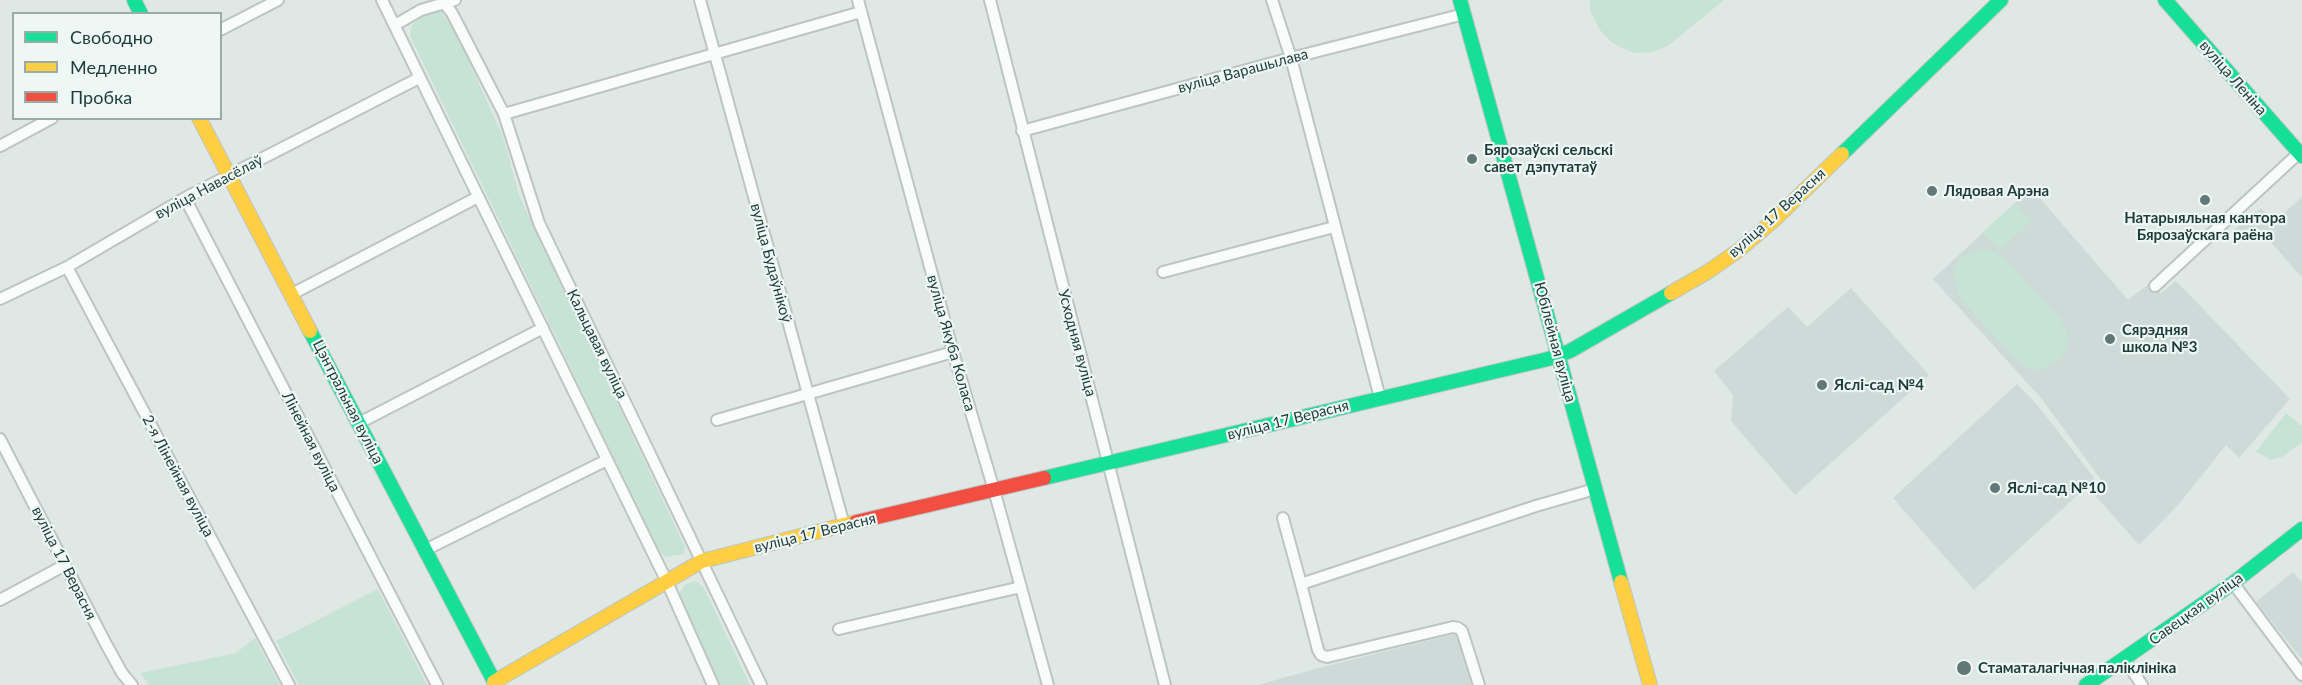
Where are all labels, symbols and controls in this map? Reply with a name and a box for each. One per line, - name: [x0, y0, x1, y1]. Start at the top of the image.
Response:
- legend: [12, 12, 222, 120]
- text: Свободно: [70, 26, 153, 48]
- street label: вуліца Леніна: [2196, 37, 2270, 119]
- street label: вуліца Варашылава: [1176, 45, 1310, 97]
- text: Медленно: [70, 56, 158, 78]
- text: Пробка: [70, 86, 132, 108]
- place label: Бярозаўскі сельскі савет дэпутатаў: [1484, 141, 1613, 176]
- street label: вуліца Навасёлаў: [152, 151, 266, 223]
- marker: Бярозаўскі сельскі савет дэпутатаў: [1465, 152, 1479, 166]
- street label: вуліца 17 Верасня: [1725, 165, 1829, 261]
- place label: Лядовая Арэна: [1944, 182, 2049, 200]
- marker: Лядовая Арэна: [1925, 184, 1939, 198]
- marker: Натарыяльная кантора Бярозаўскага раёна: [2198, 193, 2212, 207]
- street label: вуліца Будаўнікоў: [746, 201, 796, 325]
- place label: Натарыяльная кантора Бярозаўскага раёна: [2124, 209, 2286, 244]
- street label: вуліца Якуба Коласа: [923, 273, 979, 413]
- street label: Юбілейная вуліца: [1530, 280, 1580, 404]
- street label: Кальцавая вуліца: [563, 286, 631, 402]
- street label: Усходняя вуліца: [1054, 288, 1100, 398]
- place label: Сярэдняя школа №3: [2122, 321, 2197, 356]
- marker: Сярэдняя школа №3: [2103, 332, 2117, 346]
- street label: Цэнтральная вуліца: [309, 337, 387, 467]
- place label: Яслі-сад №4: [1834, 376, 1924, 394]
- marker: Яслі-сад №4: [1815, 378, 1829, 392]
- street label: Лінейная вуліца: [278, 389, 344, 495]
- street label: вуліца 17 Верасня: [1225, 396, 1351, 444]
- street label: 2-я Лінейная вуліца: [138, 412, 218, 540]
- place label: Яслі-сад №10: [2007, 479, 2106, 497]
- marker: Яслі-сад №10: [1988, 481, 2002, 495]
- street label: вуліца 17 Верасня: [28, 503, 100, 623]
- street label: вуліца 17 Верасня: [752, 509, 878, 557]
- street label: Савецкая вуліца: [2146, 569, 2246, 649]
- marker: Стаматалагічная паліклініка: [1955, 659, 1973, 677]
- place label: Стаматалагічная паліклініка: [1978, 659, 2176, 677]

